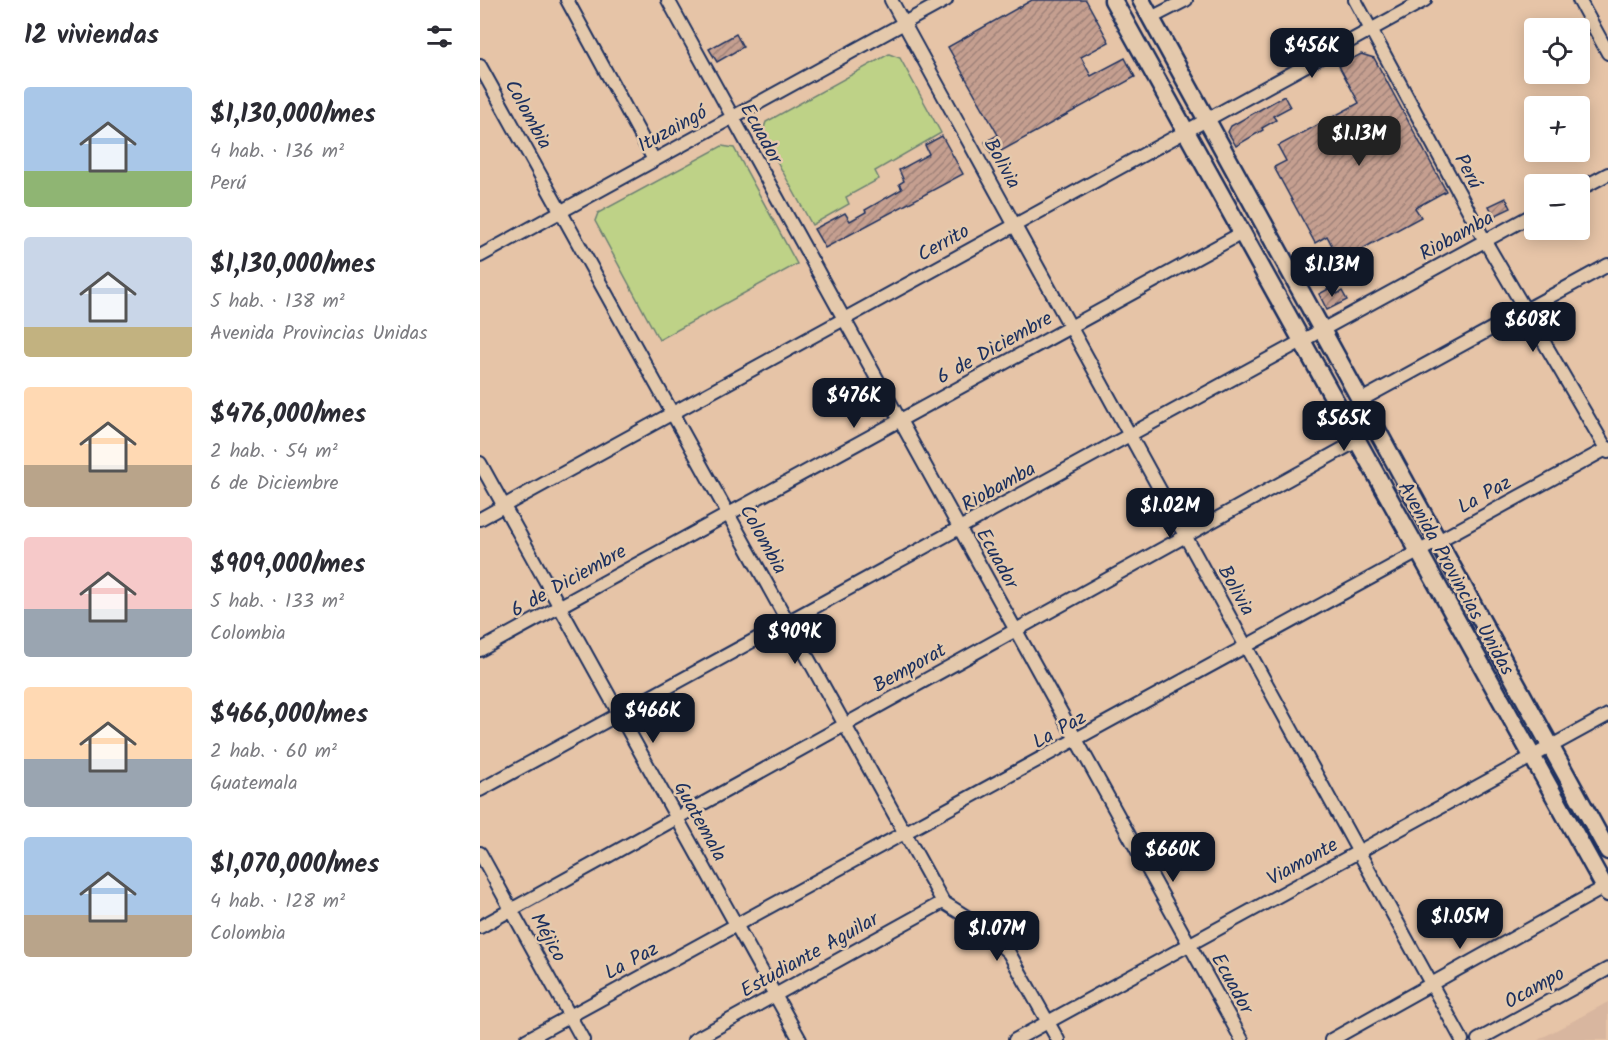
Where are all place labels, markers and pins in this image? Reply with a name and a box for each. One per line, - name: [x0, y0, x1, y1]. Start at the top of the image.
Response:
- pin: $456K: [1270, 28, 1354, 79]
- pin: $1.13M: [1310, 116, 1408, 167]
- pin: $1.13M: [1283, 247, 1381, 298]
- pin: $608K: [1491, 302, 1575, 353]
- pin: $476K: [812, 378, 896, 429]
- pin: $565K: [1302, 401, 1386, 452]
- pin: $1.02M: [1121, 488, 1219, 539]
- pin: $909K: [753, 614, 837, 665]
- pin: $466K: [611, 693, 695, 744]
- pin: $660K: [1131, 832, 1215, 883]
- pin: $1.05M: [1411, 899, 1509, 950]
- pin: $1.07M: [948, 911, 1046, 962]

